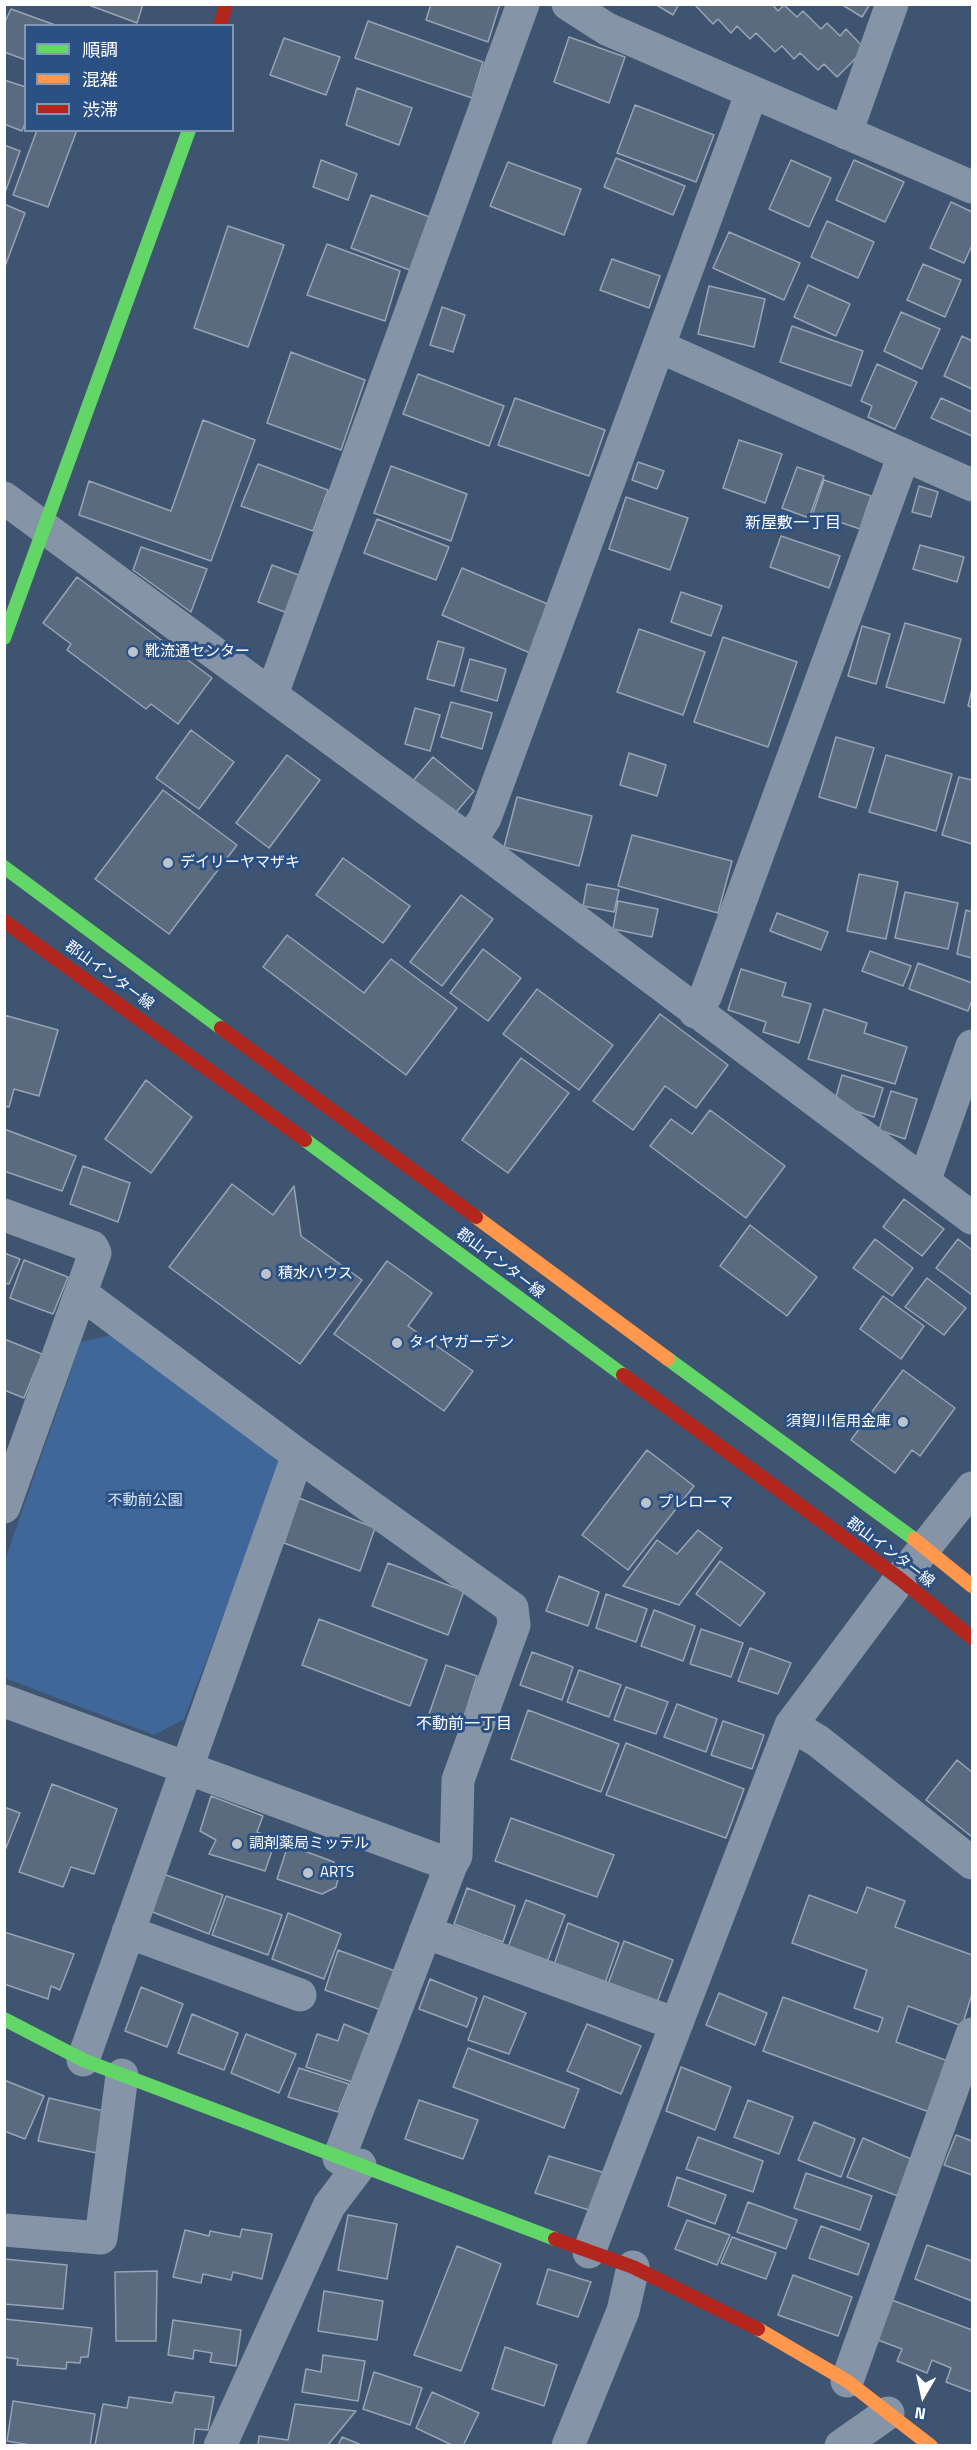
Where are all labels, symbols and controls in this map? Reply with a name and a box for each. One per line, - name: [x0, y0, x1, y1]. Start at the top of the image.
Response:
- legend: [24, 24, 234, 132]
- text: 順調: [82, 36, 118, 63]
- text: 混雑: [82, 66, 118, 93]
- text: 渋滞: [82, 96, 118, 123]
- district label: 新屋敷一丁目: [745, 514, 841, 534]
- place label: 靴流通センター: [145, 643, 250, 661]
- marker: 靴流通センター: [126, 645, 140, 659]
- place label: デイリーヤマザキ: [180, 854, 300, 872]
- marker: デイリーヤマザキ: [161, 856, 175, 870]
- street label: 郡山インター線: [61, 938, 157, 1014]
- street label: 郡山インター線: [453, 1225, 547, 1303]
- place label: 積水ハウス: [278, 1265, 353, 1283]
- marker: 積水ハウス: [259, 1267, 273, 1281]
- place label: タイヤガーデン: [409, 1334, 514, 1352]
- marker: タイヤガーデン: [390, 1336, 404, 1350]
- place label: 須賀川信用金庫: [786, 1413, 891, 1431]
- marker: 須賀川信用金庫: [896, 1415, 910, 1429]
- park label: 不動前公園: [108, 1492, 182, 1510]
- place label: プレローマ: [658, 1494, 733, 1512]
- marker: プレローマ: [639, 1496, 653, 1510]
- street label: 郡山インター線: [843, 1514, 937, 1592]
- district label: 不動前一丁目: [416, 1715, 512, 1735]
- place label: 調剤薬局ミッテル: [249, 1835, 369, 1853]
- marker: 調剤薬局ミッテル: [230, 1837, 244, 1851]
- place label: ARTS: [320, 1864, 354, 1882]
- marker: ARTS: [301, 1866, 315, 1880]
- north arrow: [893, 2366, 953, 2426]
- text: N: [913, 2401, 928, 2426]

